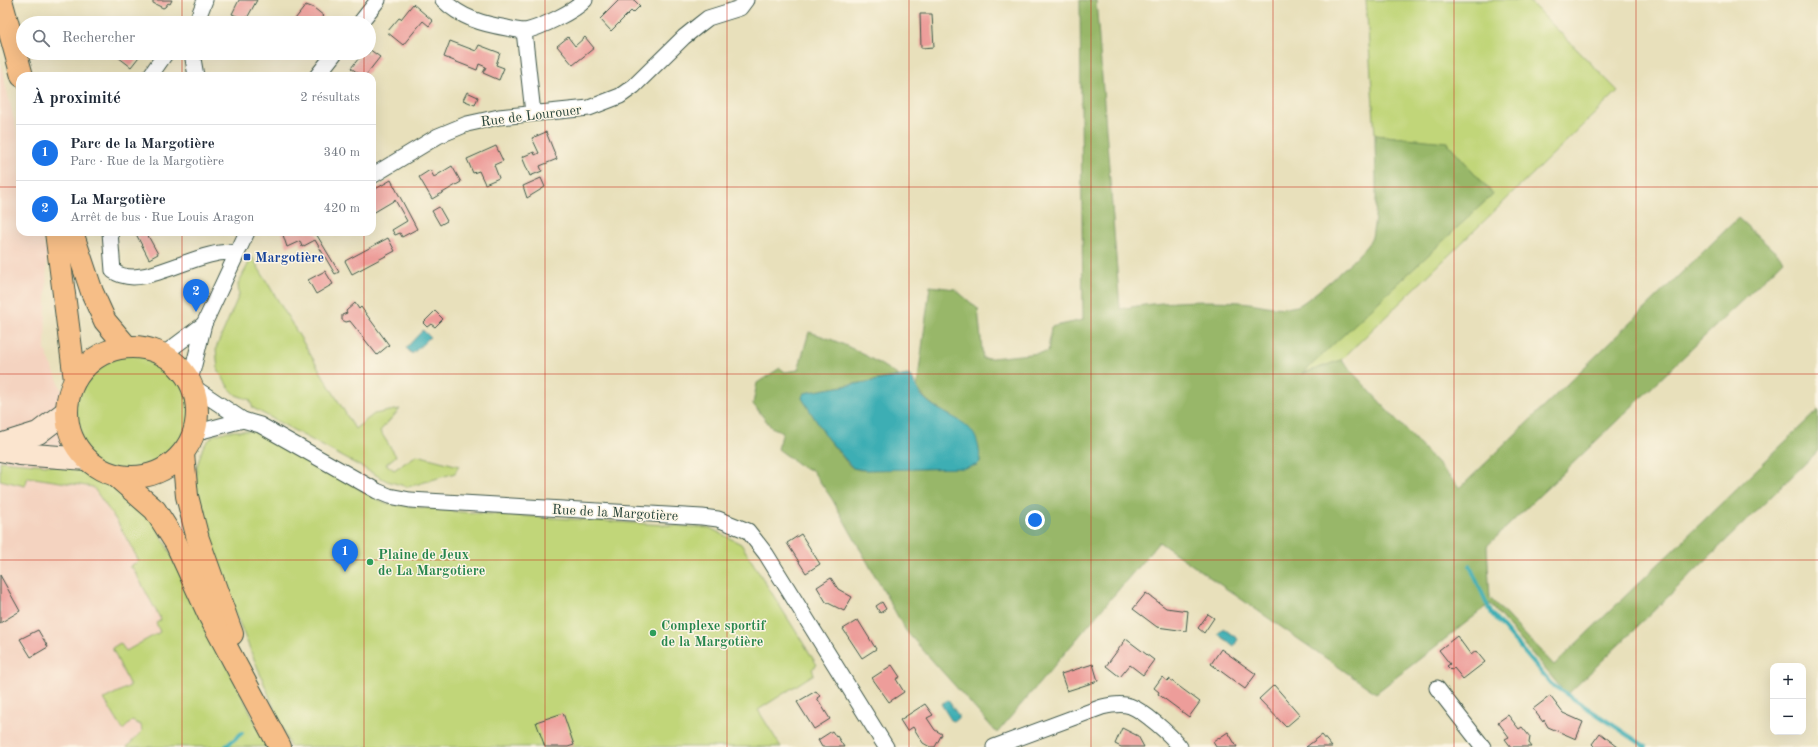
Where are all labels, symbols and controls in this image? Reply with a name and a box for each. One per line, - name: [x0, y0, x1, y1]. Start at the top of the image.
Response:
- search box: [16, 16, 376, 60]
- icon: search: [30, 27, 52, 49]
- text: Rechercher: [62, 31, 135, 46]
- text: À proximité: [32, 90, 121, 107]
- text: 2 résultats: [300, 91, 360, 104]
- street label: Rue de Lourouer: [480, 103, 583, 129]
- text: Parc de la Margotière: [70, 137, 215, 152]
- text: 1: [41, 146, 49, 159]
- text: 340 m: [323, 146, 360, 159]
- text: Parc · Rue de la Margotière: [70, 155, 224, 168]
- text: La Margotière: [70, 193, 166, 208]
- text: 2: [41, 202, 49, 215]
- text: 420 m: [323, 202, 360, 215]
- text: Arrêt de bus · Rue Louis Aragon: [70, 211, 254, 224]
- place label: Margotière: [255, 251, 324, 265]
- marker: Margotière: [242, 252, 252, 262]
- pin: 2: [183, 279, 209, 312]
- street label: Rue de la Margotière: [551, 503, 678, 523]
- your location: [1025, 510, 1045, 530]
- pin: 1: [332, 539, 358, 572]
- place label: Plaine de Jeux de La Margotiere: [378, 548, 485, 578]
- marker: Plaine de Jeux de La Margotiere: [365, 557, 375, 567]
- place label: Complexe sportif de la Margotière: [661, 619, 766, 649]
- marker: Complexe sportif de la Margotière: [648, 628, 658, 638]
- map controls: [1770, 663, 1806, 735]
- button: +: [1770, 663, 1806, 699]
- button: −: [1770, 699, 1806, 735]

